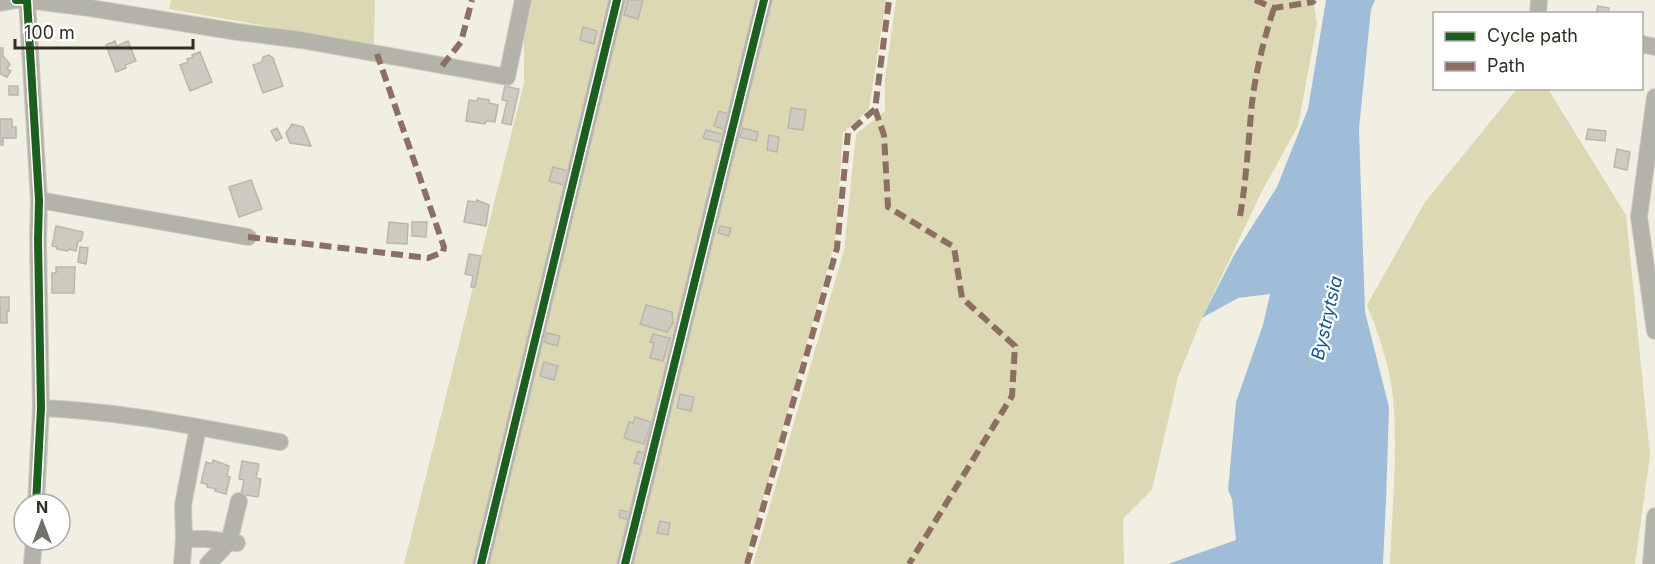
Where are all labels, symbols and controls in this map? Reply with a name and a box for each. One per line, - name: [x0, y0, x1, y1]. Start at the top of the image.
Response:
- scale bar: [15, 12, 194, 50]
- legend: [1433, 12, 1643, 90]
- text: 100 m: [24, 22, 75, 43]
- text: Cycle path: [1487, 25, 1578, 46]
- text: Path: [1487, 55, 1525, 76]
- water label: Bystrytsia: [1307, 274, 1346, 362]
- north arrow: [12, 492, 72, 552]
- text: N: [36, 497, 48, 517]

